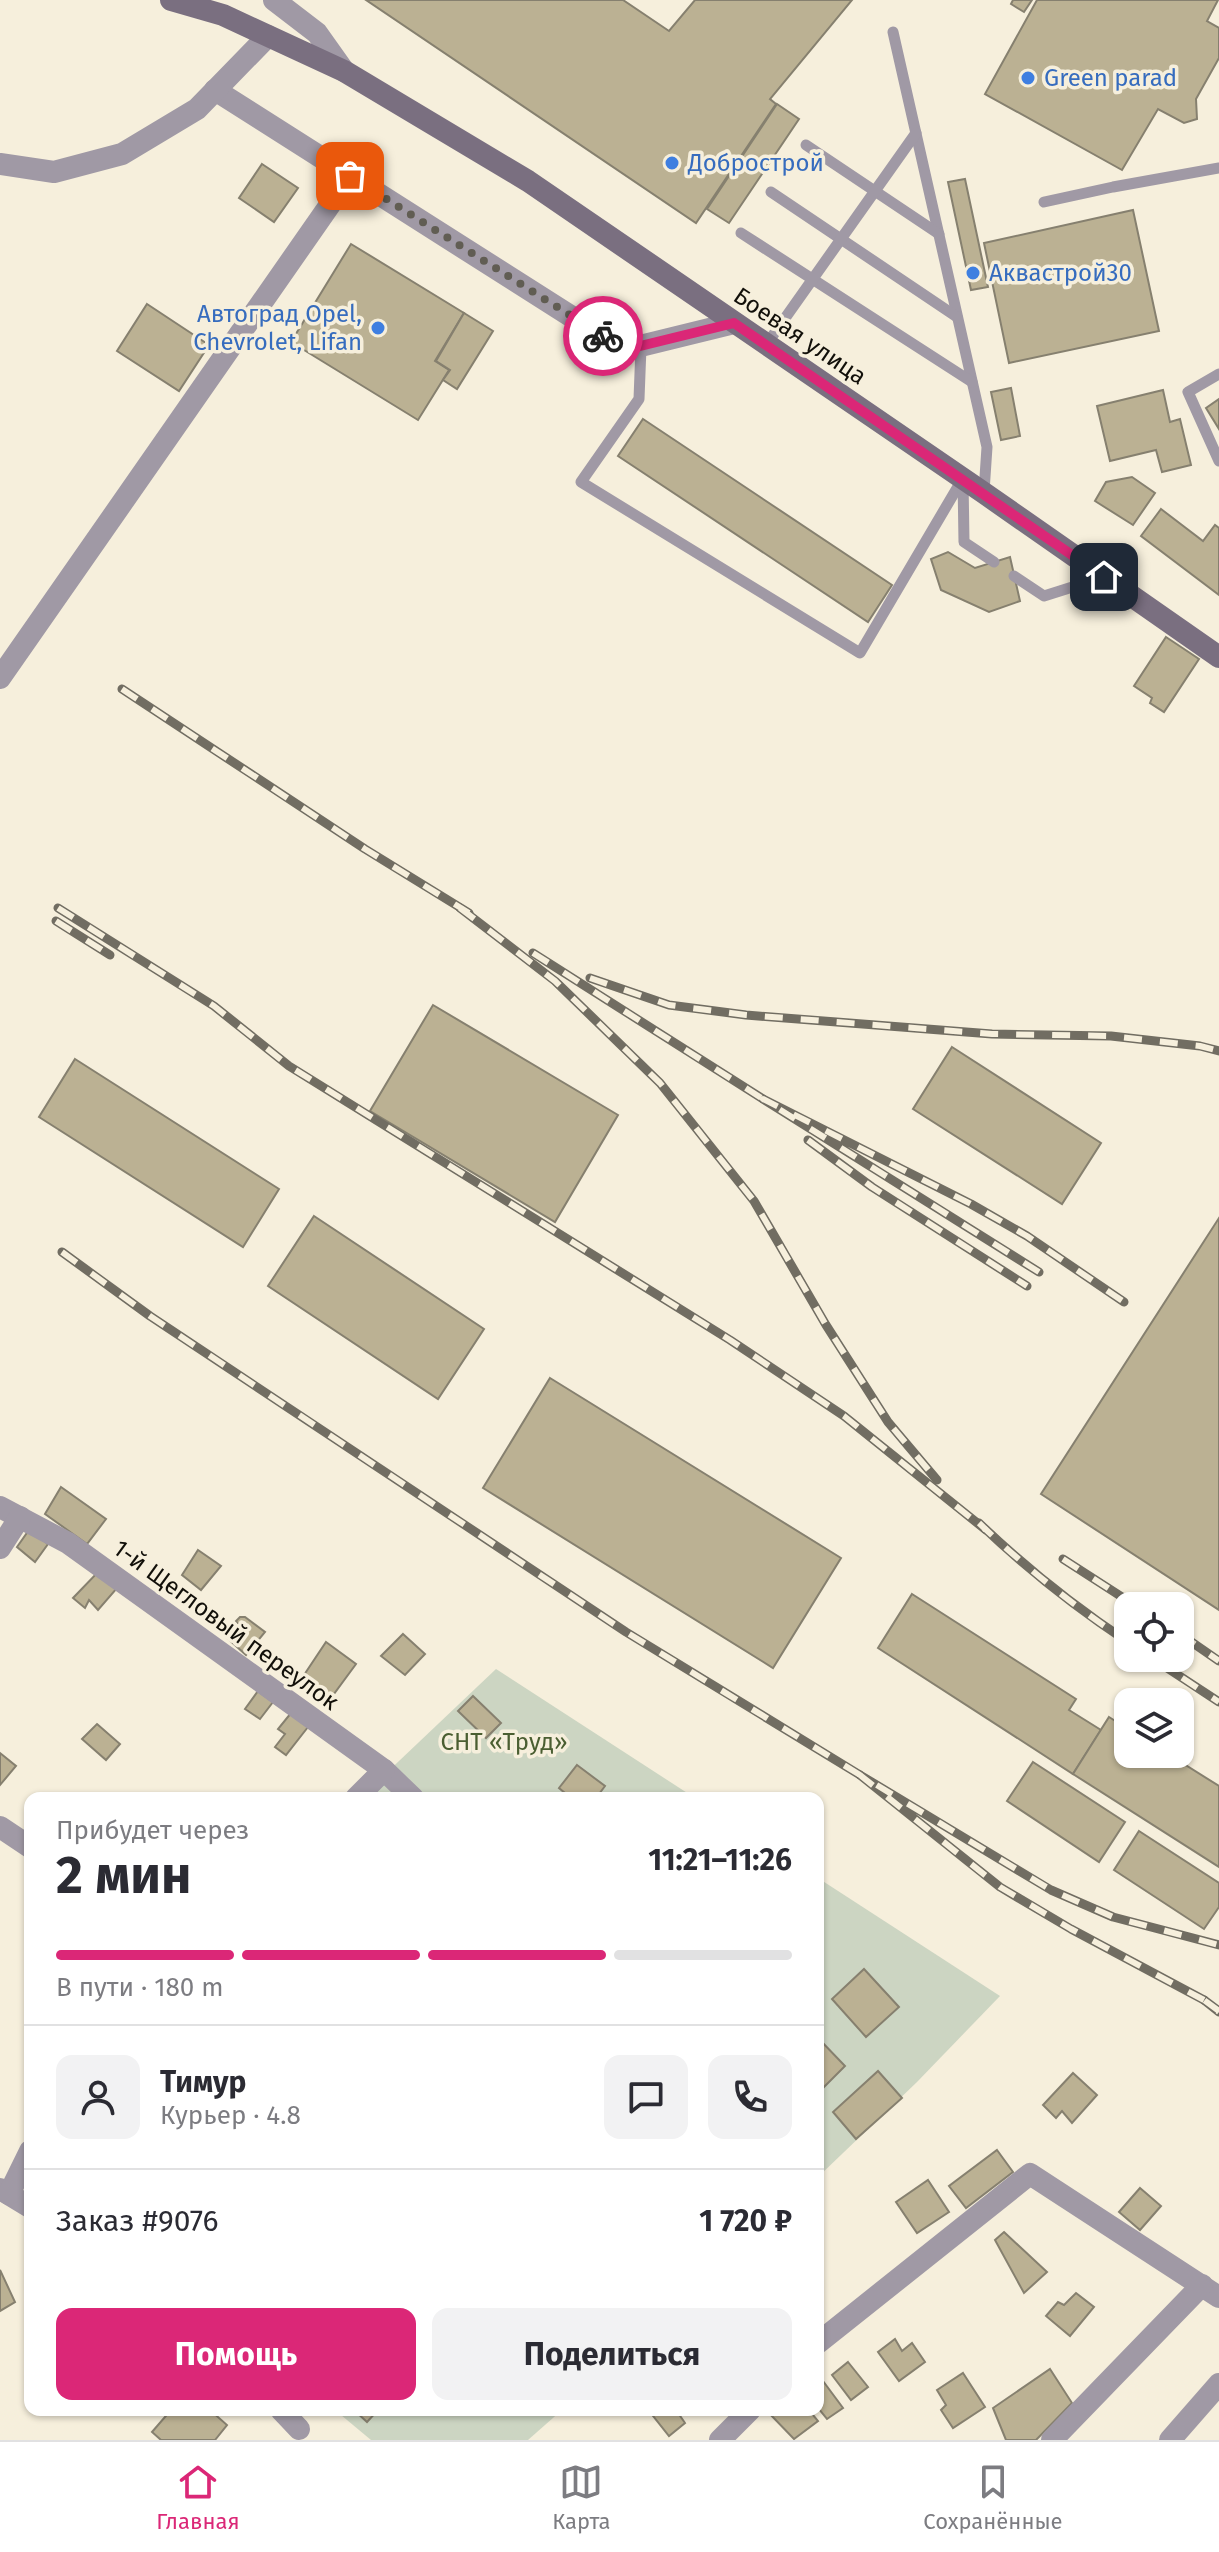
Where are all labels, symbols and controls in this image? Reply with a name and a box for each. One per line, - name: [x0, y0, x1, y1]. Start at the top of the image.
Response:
- place label: Green parad: [1044, 64, 1177, 92]
- marker: Green parad: [1019, 69, 1037, 87]
- pin: [316, 142, 384, 210]
- place label: Добрострой: [687, 149, 824, 177]
- icon: bag: [328, 154, 372, 198]
- marker: Добрострой: [663, 154, 681, 172]
- place label: Аквастрой30: [989, 259, 1132, 287]
- marker: Аквастрой30: [964, 264, 982, 282]
- street label: Боевая улица: [728, 281, 872, 391]
- courier: [563, 296, 643, 376]
- place label: Автоград Opel, Chevrolet, Lifan: [193, 300, 362, 356]
- icon: bike: [581, 314, 625, 358]
- marker: Автоград Opel, Chevrolet, Lifan: [369, 319, 387, 337]
- pin: [1070, 543, 1138, 611]
- icon: home: [1082, 555, 1126, 599]
- street label: 1-й Щегловый переулок: [108, 1534, 344, 1716]
- map controls: [1114, 1592, 1194, 1768]
- button: locate: [1114, 1592, 1194, 1672]
- button: layers: [1114, 1688, 1194, 1768]
- park label: СНТ «Труд»: [441, 1728, 567, 1756]
- text: Прибудет через: [56, 1815, 249, 1846]
- text: 11:21–11:26: [648, 1842, 792, 1878]
- text: 2 мин: [56, 1844, 191, 1907]
- text: В пути · 180 m: [56, 1972, 223, 2003]
- button: person: [56, 2055, 140, 2139]
- button: chat: [604, 2055, 688, 2139]
- button: phone: [708, 2055, 792, 2139]
- text: Тимур: [160, 2064, 246, 2100]
- text: Курьер · 4.8: [160, 2100, 301, 2131]
- text: Заказ #9076: [56, 2203, 218, 2239]
- text: 1 720 ₽: [699, 2203, 792, 2239]
- button: Помощь: [56, 2308, 416, 2400]
- button: Поделиться: [432, 2308, 792, 2400]
- tab: Главная: [156, 2460, 240, 2535]
- tab: Карта: [552, 2460, 611, 2535]
- tab: Сохранённые: [923, 2460, 1063, 2535]

